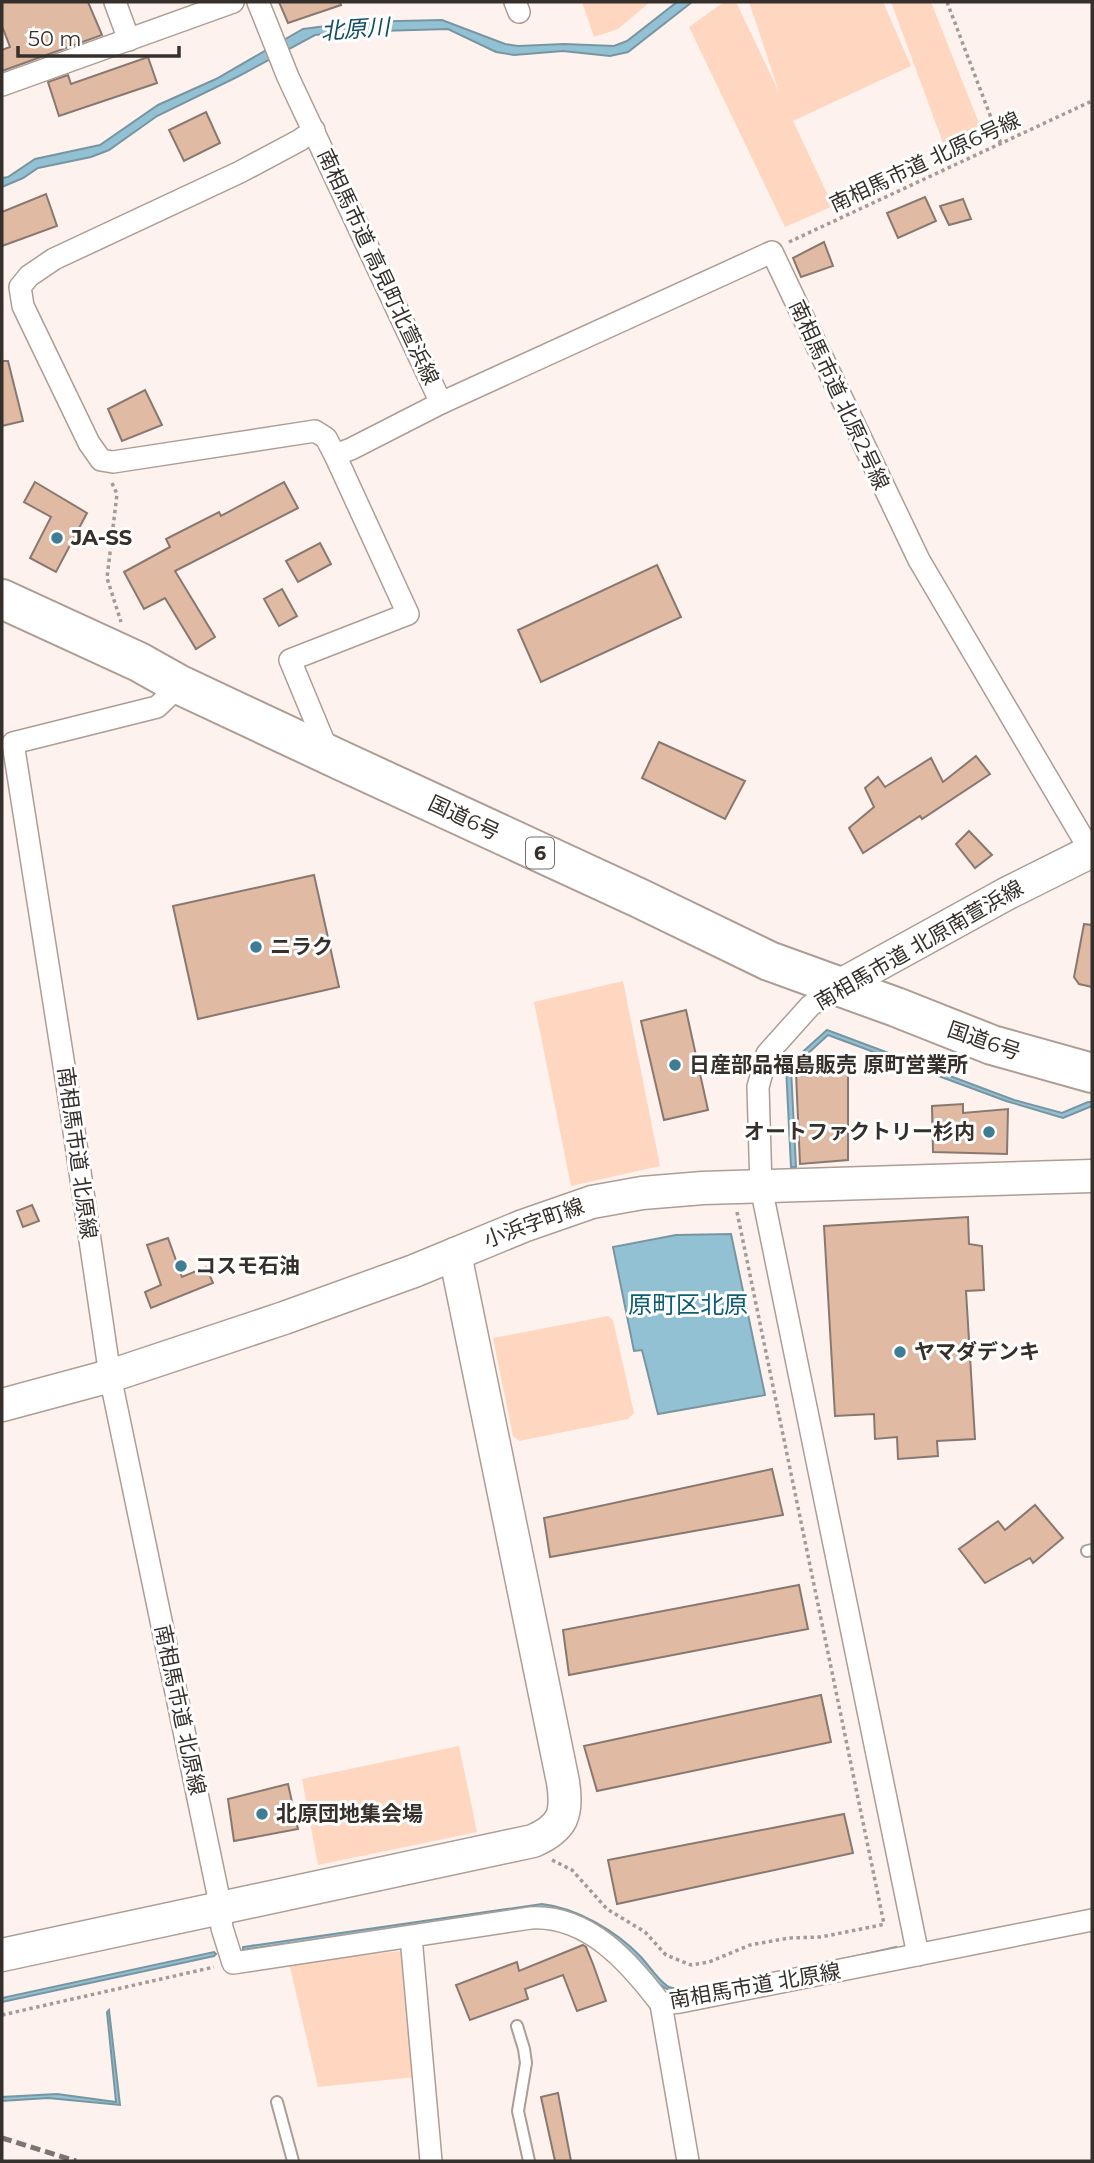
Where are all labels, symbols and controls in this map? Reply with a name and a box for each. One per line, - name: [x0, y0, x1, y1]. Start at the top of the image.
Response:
- water label: 北原川: [320, 12, 393, 45]
- scale bar: [18, 14, 178, 58]
- text: 50 m: [28, 26, 82, 51]
- street label: 南相馬市道 北原6号線: [826, 106, 1024, 217]
- street label: 南相馬市道 高見町北萱浜線: [313, 145, 444, 389]
- street label: 南相馬市道 北原2号線: [785, 296, 894, 494]
- place label: JA-SS: [70, 525, 132, 550]
- marker: JA-SS: [49, 530, 65, 546]
- street label: 国道6号: [425, 790, 504, 845]
- road number: 6: [526, 838, 554, 868]
- street label: 南相馬市道 北原南萱浜線: [810, 875, 1027, 1015]
- place label: ニラク: [270, 934, 333, 959]
- marker: ニラク: [248, 939, 264, 955]
- street label: 国道6号: [944, 1016, 1024, 1065]
- place label: 日産部品福島販売 原町営業所: [689, 1052, 968, 1077]
- marker: 日産部品福島販売 原町営業所: [667, 1057, 683, 1073]
- street label: 南相馬市道 北原線: [53, 1065, 102, 1241]
- place label: オートファクトリー杉内: [744, 1119, 975, 1144]
- marker: オートファクトリー杉内: [981, 1124, 997, 1140]
- street label: 小浜字町線: [480, 1193, 587, 1252]
- place label: コスモ石油: [195, 1253, 300, 1278]
- marker: コスモ石油: [173, 1258, 189, 1274]
- district label: 原町区北原: [628, 1290, 748, 1319]
- place label: ヤマダデンキ: [914, 1339, 1040, 1364]
- marker: ヤマダデンキ: [892, 1344, 908, 1360]
- street label: 南相馬市道 北原線: [150, 1622, 211, 1797]
- place label: 北原団地集会場: [276, 1801, 423, 1826]
- marker: 北原団地集会場: [254, 1806, 270, 1822]
- street label: 南相馬市道 北原線: [667, 1958, 843, 2013]

